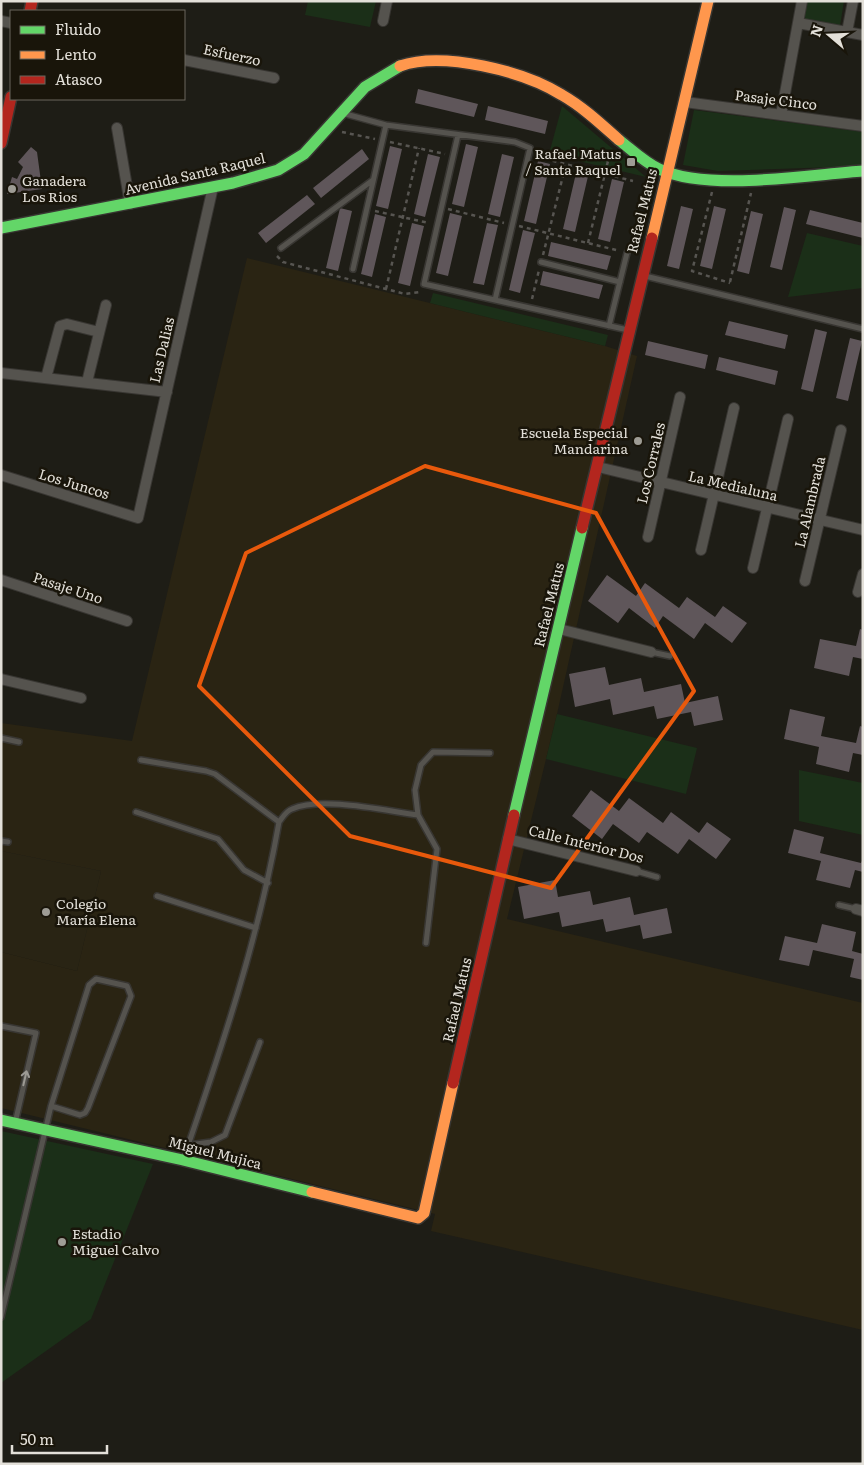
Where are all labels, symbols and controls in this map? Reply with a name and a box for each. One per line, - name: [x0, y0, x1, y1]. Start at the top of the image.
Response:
- legend: [10, 10, 185, 100]
- north arrow: [804, 10, 854, 60]
- text: Fluido: [55, 17, 101, 40]
- text: N: [804, 21, 827, 39]
- street label: Esfuerzo: [202, 38, 263, 70]
- text: Lento: [55, 42, 97, 65]
- text: Atasco: [55, 67, 102, 90]
- street label: Pasaje Cinco: [734, 84, 818, 114]
- place label: Rafael Matus / Santa Raquel: [526, 143, 621, 179]
- street label: Avenida Santa Raquel: [123, 147, 267, 199]
- marker: Rafael Matus / Santa Raquel: [625, 156, 637, 168]
- street label: Rafael Matus: [621, 166, 661, 255]
- place label: Ganadera Los Rios: [22, 170, 87, 206]
- marker: Ganadera Los Rios: [6, 183, 18, 195]
- street label: Las Dalias: [144, 315, 178, 385]
- street label: Los Corrales: [631, 420, 669, 505]
- place label: Escuela Especial Mandarina: [520, 422, 628, 458]
- marker: Escuela Especial Mandarina: [632, 435, 644, 447]
- street label: La Alambrada: [789, 454, 829, 550]
- street label: Los Juncos: [37, 463, 112, 503]
- street label: La Medialuna: [687, 465, 780, 505]
- street label: Rafael Matus: [528, 560, 568, 649]
- street label: Pasaje Uno: [31, 566, 106, 608]
- street label: Calle Interior Dos: [527, 819, 646, 867]
- place label: Colegio María Elena: [56, 893, 137, 929]
- marker: Colegio María Elena: [40, 906, 52, 918]
- street label: Rafael Matus: [437, 955, 475, 1044]
- one-way arrow: [21, 1071, 31, 1087]
- street label: Miguel Mujica: [166, 1131, 264, 1173]
- place label: Estadio Miguel Calvo: [72, 1223, 159, 1259]
- marker: Estadio Miguel Calvo: [56, 1236, 68, 1248]
- scale bar: [12, 1422, 108, 1454]
- text: 50 m: [20, 1427, 54, 1450]

